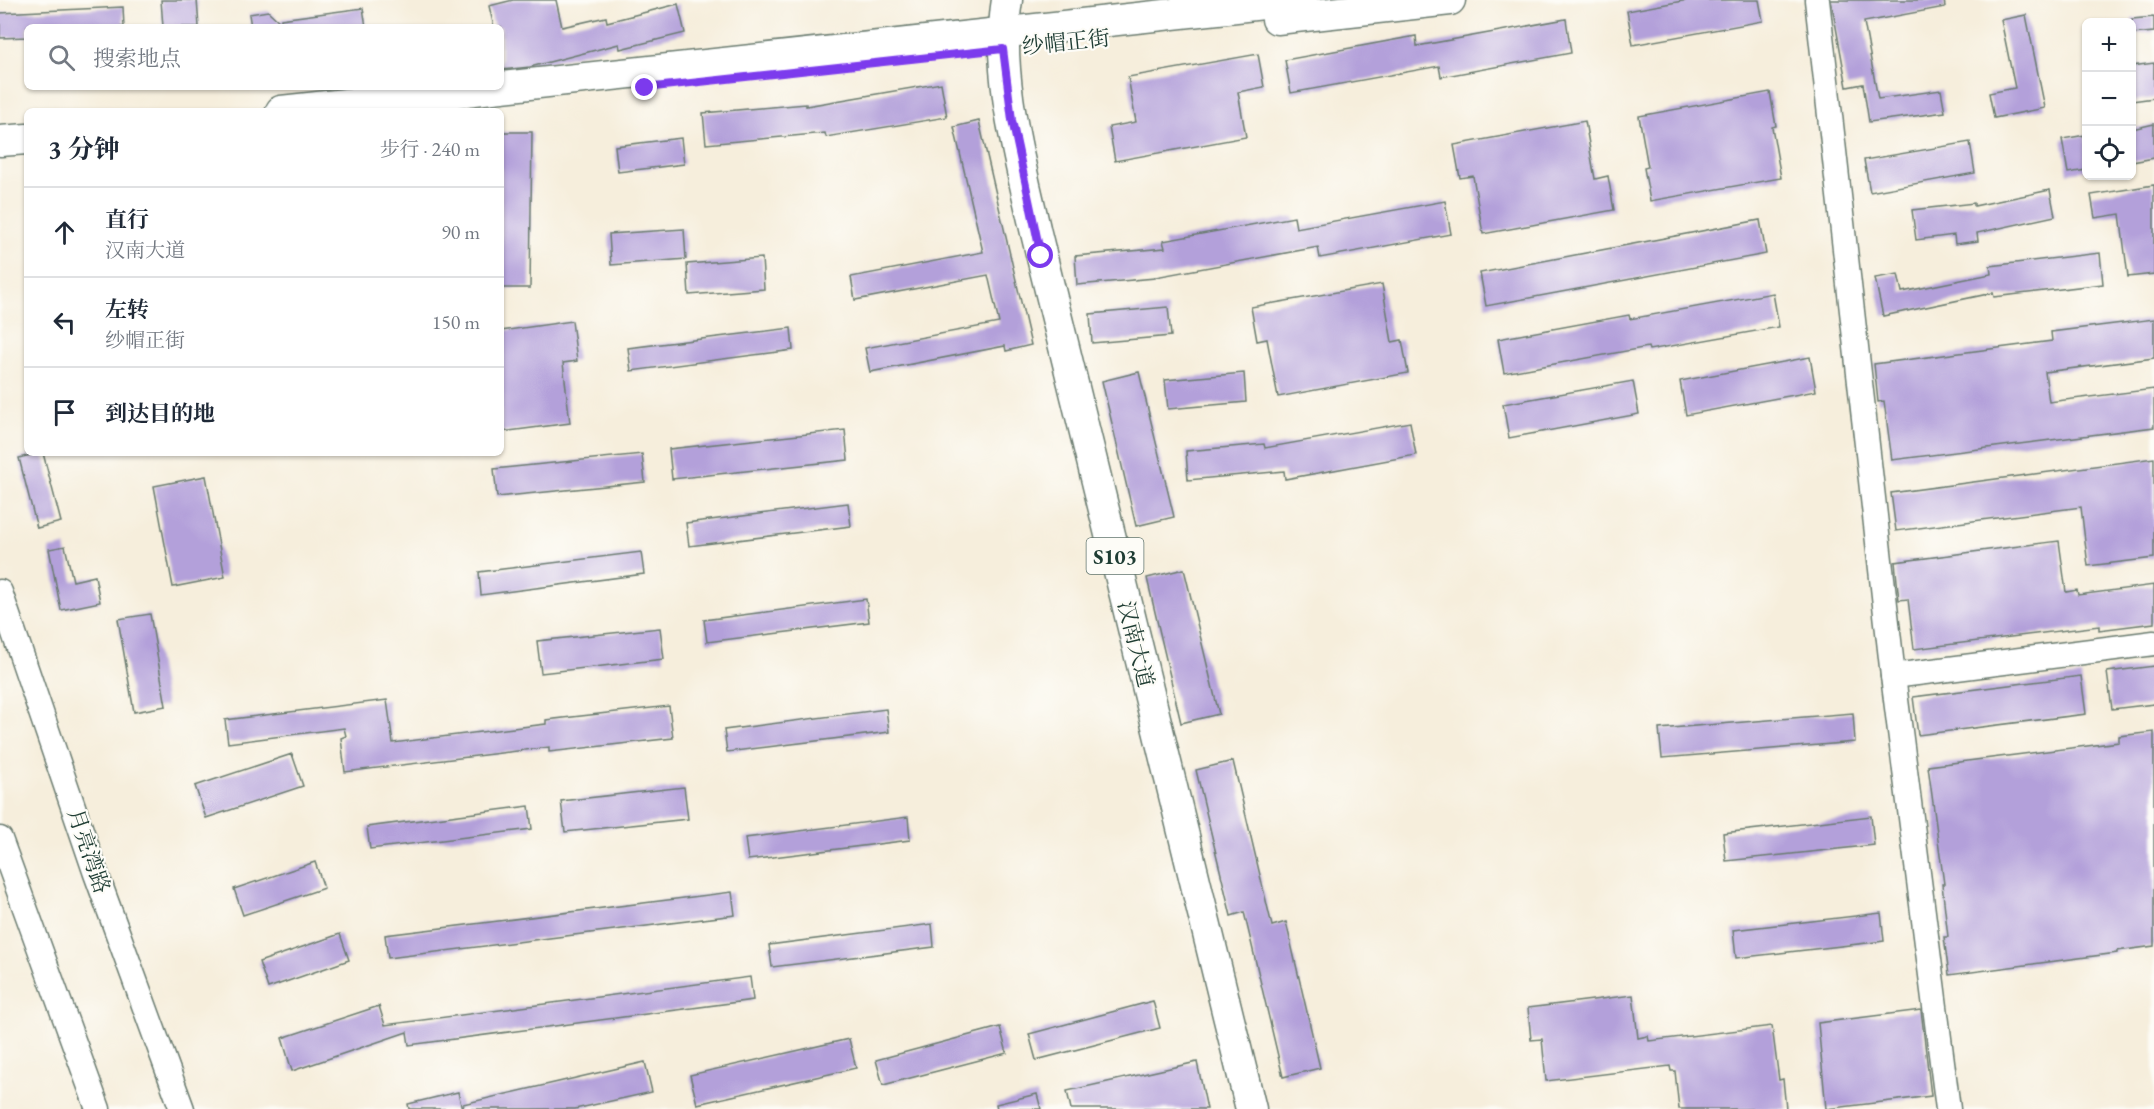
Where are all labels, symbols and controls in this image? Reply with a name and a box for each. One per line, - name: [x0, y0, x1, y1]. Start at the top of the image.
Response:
- map controls: [2082, 18, 2136, 180]
- button: +: [2082, 18, 2136, 72]
- street label: 纱帽正街: [1021, 23, 1111, 61]
- search box: [24, 24, 504, 90]
- icon: search: [45, 41, 78, 74]
- text: 搜索地点: [93, 44, 181, 73]
- button: −: [2082, 72, 2136, 126]
- route end: [631, 74, 657, 100]
- button: locate: [2082, 126, 2136, 180]
- text: 3 分钟: [48, 132, 120, 166]
- text: 步行 · 240 m: [380, 136, 480, 162]
- text: 直行: [105, 205, 149, 234]
- icon: ahead: [48, 216, 81, 249]
- text: 90 m: [441, 219, 480, 245]
- text: 汉南大道: [105, 237, 185, 263]
- route start: [1027, 242, 1053, 268]
- text: 左转: [105, 295, 149, 324]
- icon: left: [48, 306, 81, 339]
- text: 150 m: [432, 309, 480, 335]
- text: 纱帽正街: [105, 327, 185, 353]
- icon: arrive: [48, 396, 81, 429]
- text: 到达目的地: [105, 399, 215, 428]
- road number: S103: [1086, 538, 1144, 574]
- street label: 汉南大道: [1111, 598, 1161, 690]
- street label: 月亮湾路: [61, 805, 117, 897]

